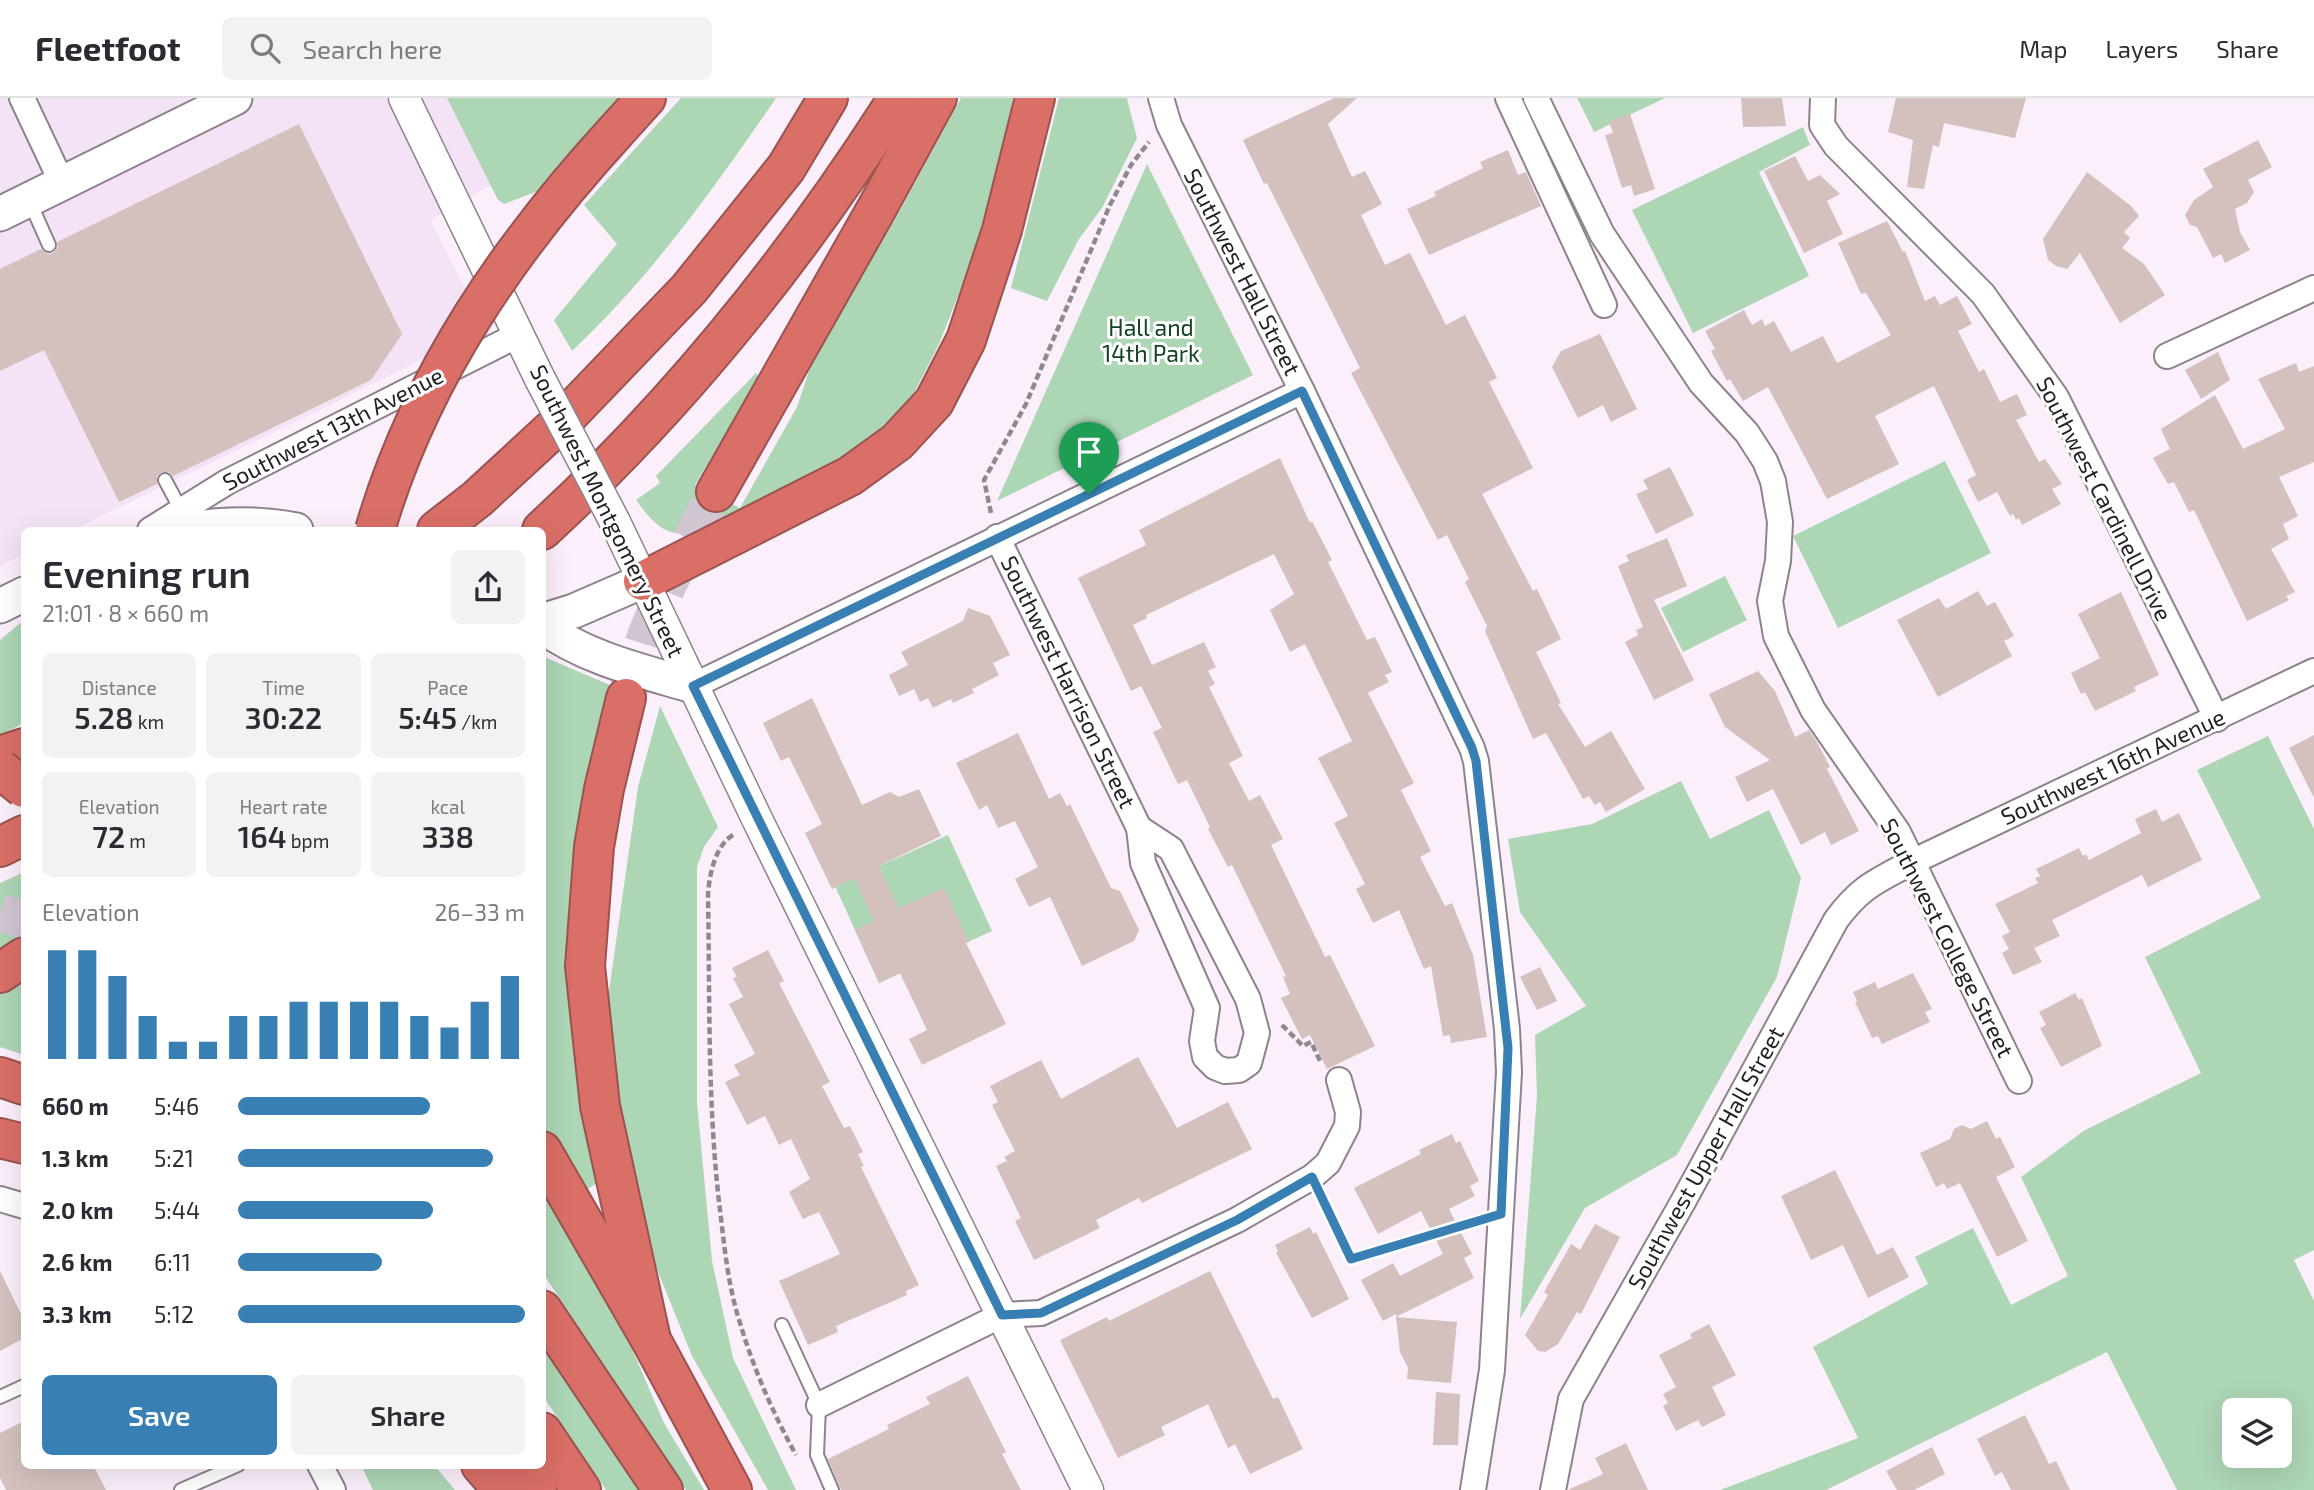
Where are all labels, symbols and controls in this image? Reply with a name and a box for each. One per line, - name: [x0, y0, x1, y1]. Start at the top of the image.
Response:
- search box: [222, 17, 712, 80]
- text: Fleetfoot: [35, 28, 180, 68]
- icon: search: [246, 29, 284, 67]
- text: Search here: [302, 33, 442, 64]
- text: Map: [2019, 34, 2067, 63]
- text: Layers: [2105, 34, 2178, 63]
- text: Share: [2216, 34, 2279, 63]
- street label: Southwest Hall Street: [1179, 164, 1307, 380]
- park label: Hall and 14th Park: [1102, 313, 1200, 367]
- street label: Southwest 13th Avenue: [218, 360, 447, 496]
- street label: Southwest Montgomery Street: [525, 360, 691, 661]
- street label: Southwest Cardinell Drive: [2031, 372, 2179, 625]
- pin: [1059, 422, 1119, 494]
- icon: arrive: [1070, 433, 1108, 471]
- text: Evening run: [42, 550, 251, 596]
- button: share: [451, 550, 525, 624]
- street label: Southwest Harrison Street: [996, 551, 1142, 813]
- text: 21:01 · 8 × 660 m: [42, 599, 209, 627]
- text: Distance: [82, 676, 157, 699]
- text: Time: [262, 676, 305, 699]
- text: Pace: [427, 676, 468, 699]
- text: 5.28: [74, 699, 133, 735]
- text: 30:22: [245, 699, 322, 735]
- text: 5:45: [398, 699, 457, 735]
- street label: Southwest 16th Avenue: [1996, 702, 2229, 830]
- text: km: [133, 710, 164, 733]
- text: /km: [457, 710, 498, 733]
- text: Elevation: [79, 795, 159, 818]
- text: Heart rate: [240, 795, 327, 818]
- text: kcal: [430, 795, 465, 818]
- street label: Southwest College Street: [1875, 813, 2020, 1062]
- text: 72: [92, 818, 125, 854]
- text: 164: [238, 818, 287, 854]
- text: 338: [422, 818, 474, 854]
- text: m: [125, 829, 146, 852]
- text: bpm: [287, 829, 329, 852]
- text: Elevation: [42, 898, 140, 926]
- text: 26–33 m: [434, 898, 525, 926]
- street label: Southwest Upper Hall Street: [1621, 1021, 1789, 1294]
- text: 660 m: [42, 1092, 109, 1120]
- text: 5:46: [154, 1092, 199, 1120]
- text: 1.3 km: [42, 1144, 109, 1172]
- text: 5:21: [154, 1144, 194, 1172]
- text: 2.0 km: [42, 1196, 114, 1224]
- text: 5:44: [154, 1196, 200, 1224]
- text: 2.6 km: [42, 1248, 113, 1276]
- text: 6:11: [154, 1248, 191, 1276]
- text: 3.3 km: [42, 1300, 112, 1328]
- text: 5:12: [154, 1300, 194, 1328]
- button: Save: [42, 1375, 277, 1455]
- button: Share: [291, 1375, 525, 1455]
- map controls: [2222, 1398, 2292, 1468]
- button: layers: [2222, 1398, 2292, 1468]

